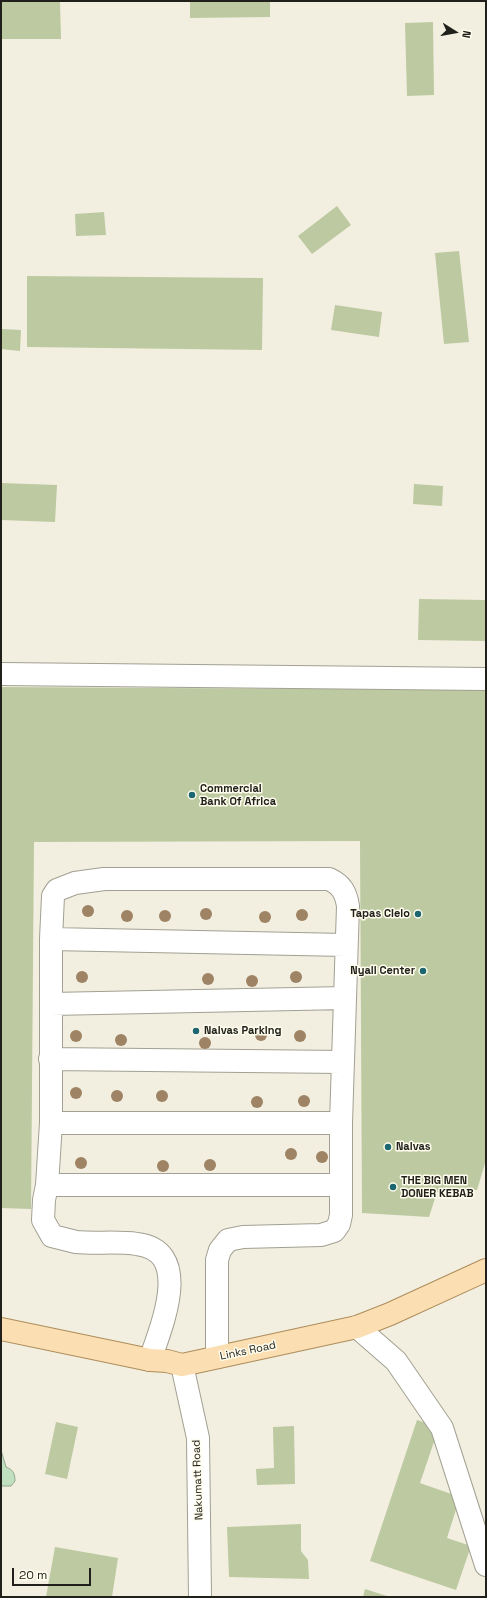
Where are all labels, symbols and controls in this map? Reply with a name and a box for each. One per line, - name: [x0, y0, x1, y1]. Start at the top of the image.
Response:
- north arrow: [435, 12, 475, 52]
- text: N: [459, 29, 474, 39]
- place label: Commercial Bank Of Africa: [200, 782, 276, 808]
- marker: Commercial Bank Of Africa: [187, 790, 197, 800]
- place label: Tapas Cielo: [350, 907, 410, 921]
- marker: Tapas Cielo: [413, 909, 423, 919]
- place label: Nyali Center: [350, 964, 415, 978]
- marker: Nyali Center: [418, 966, 428, 976]
- place label: Naivas Parking: [204, 1024, 282, 1038]
- marker: Naivas Parking: [191, 1026, 201, 1036]
- place label: Naivas: [396, 1140, 431, 1154]
- marker: Naivas: [383, 1142, 393, 1152]
- place label: THE BIG MEN DONER KEBAB: [401, 1174, 473, 1200]
- marker: THE BIG MEN DONER KEBAB: [388, 1182, 398, 1192]
- street label: Links Road: [219, 1339, 277, 1363]
- street label: Nakumatt Road: [190, 1440, 206, 1520]
- scale bar: [14, 1560, 93, 1586]
- text: 20 m: [19, 1567, 47, 1583]

